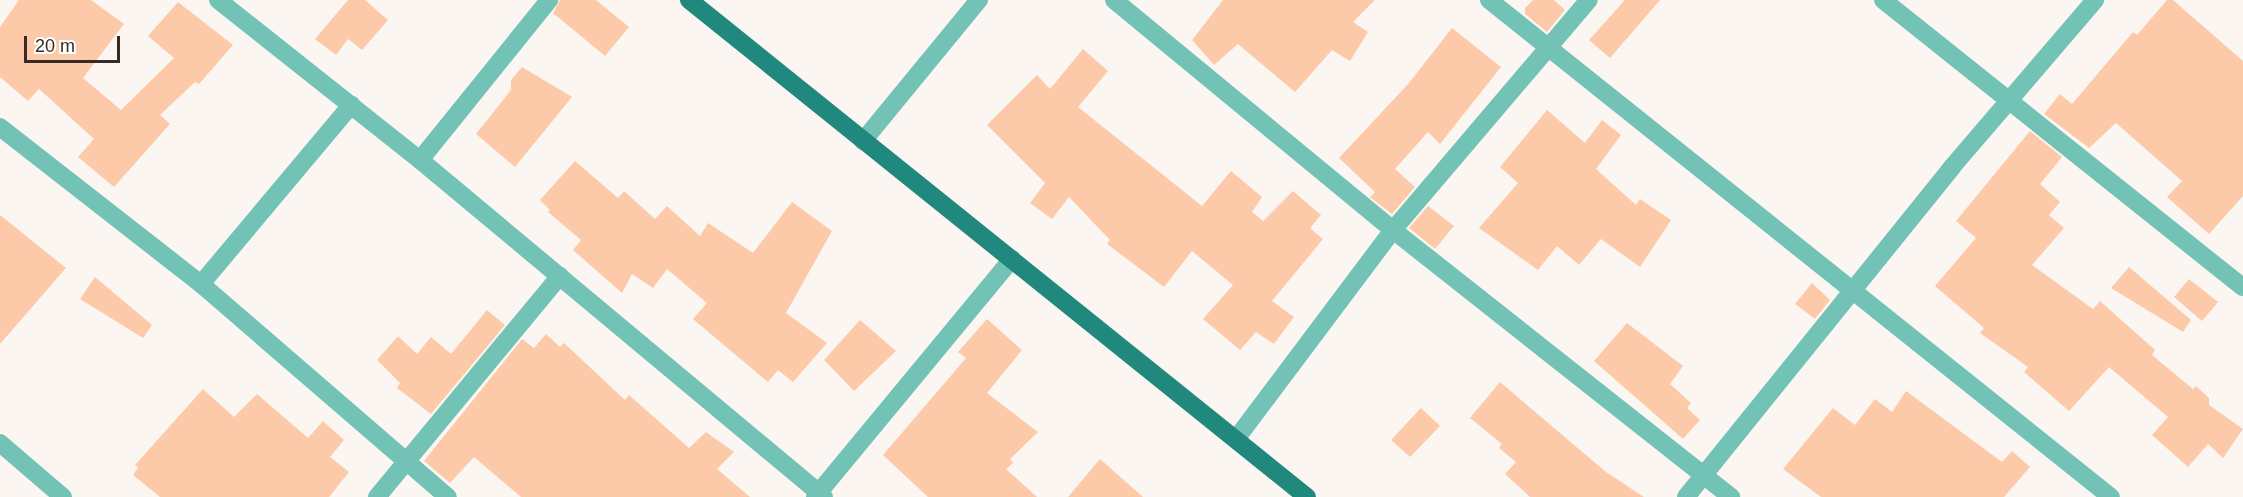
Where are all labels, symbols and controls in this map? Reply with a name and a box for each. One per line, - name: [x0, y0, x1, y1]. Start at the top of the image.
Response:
- scale bar: [27, 24, 123, 62]
- text: 20 m: [35, 36, 75, 56]

